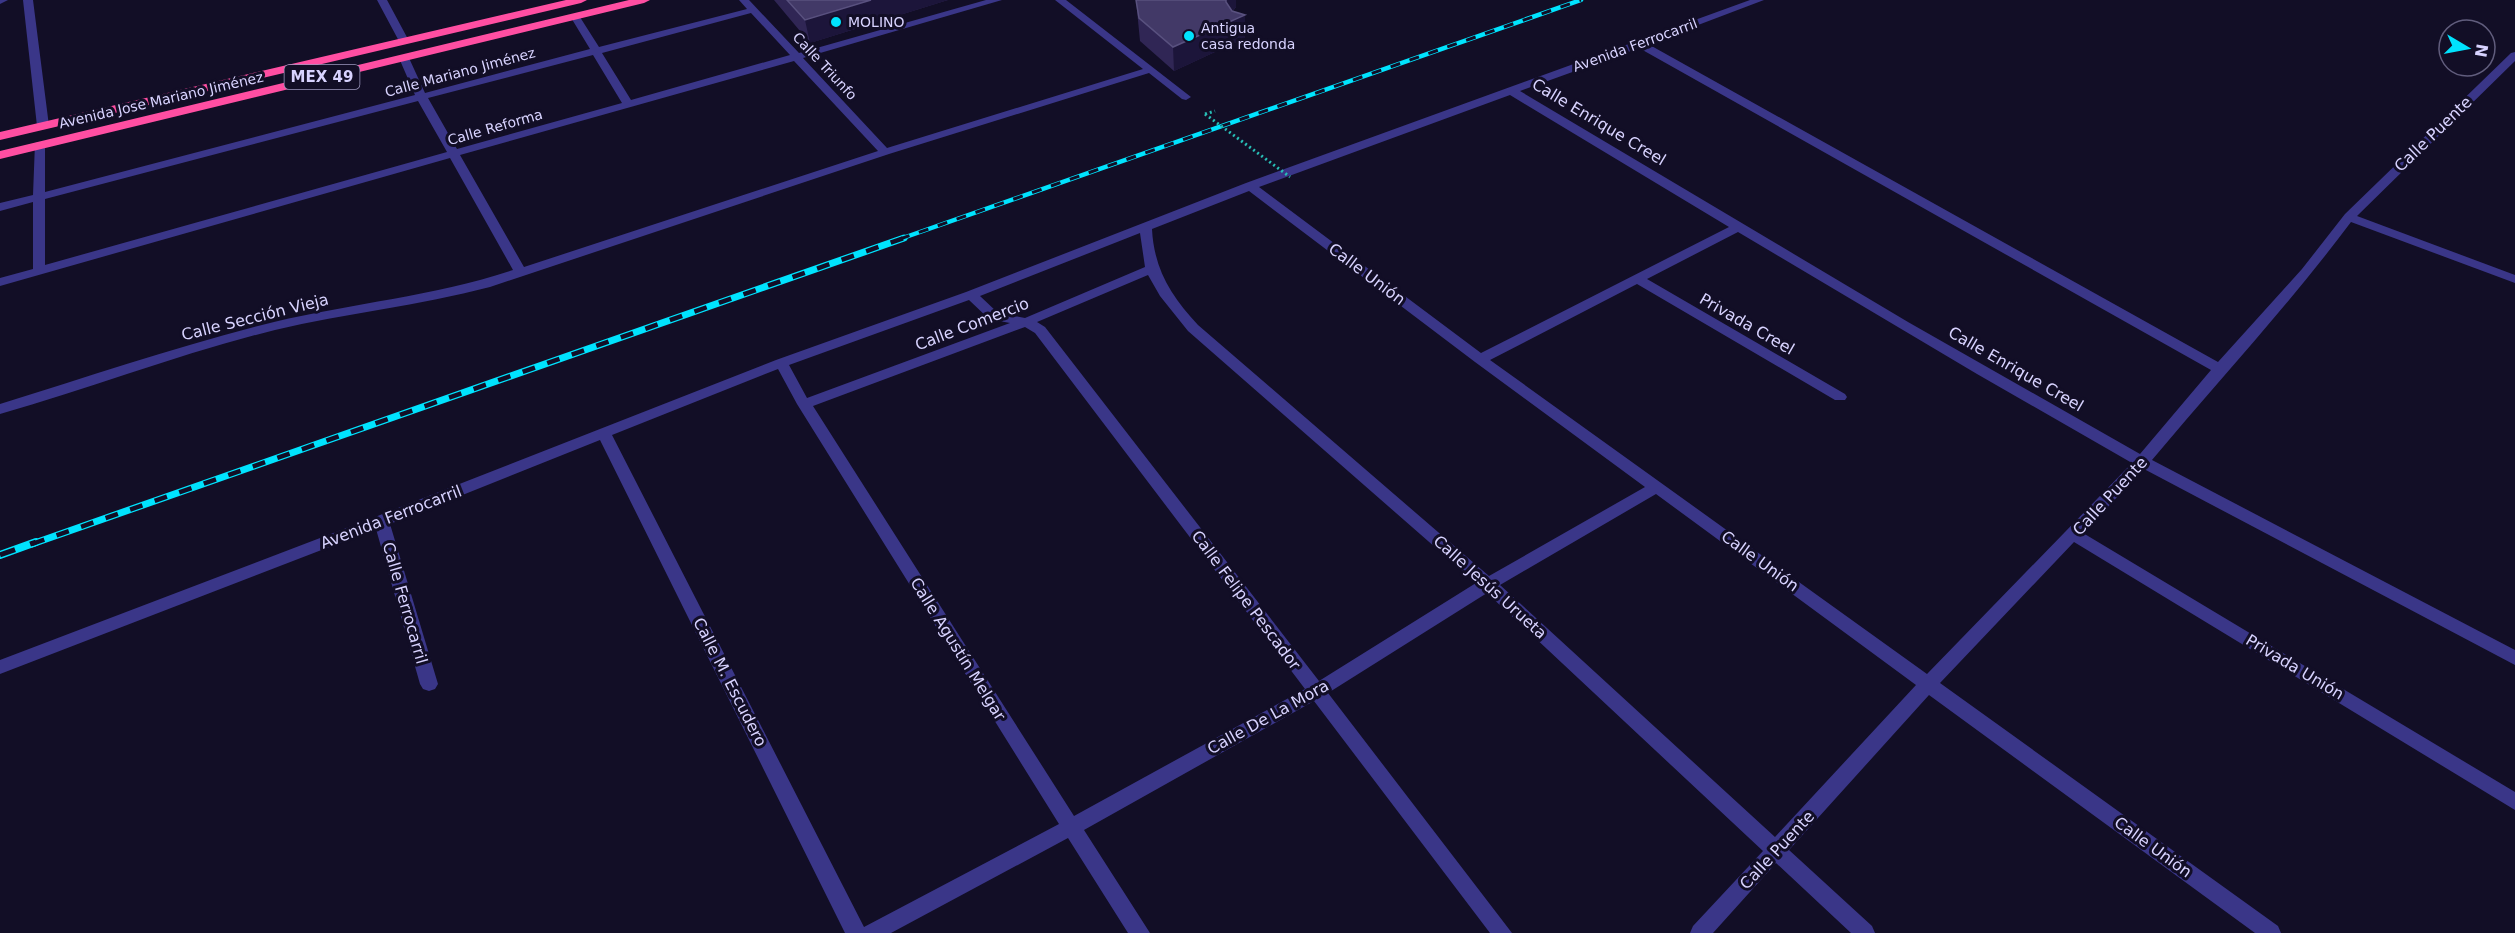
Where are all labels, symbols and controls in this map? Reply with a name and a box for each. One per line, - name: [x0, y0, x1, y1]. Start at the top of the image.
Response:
- place label: MOLINO: [848, 14, 905, 30]
- marker: MOLINO: [829, 15, 843, 29]
- street label: Avenida Ferrocarril: [1571, 15, 1699, 75]
- north arrow: [2437, 18, 2497, 78]
- place label: Antigua casa redonda: [1201, 20, 1295, 52]
- street label: Calle Triunfo: [790, 29, 860, 103]
- marker: Antigua casa redonda: [1182, 29, 1196, 43]
- text: N: [2471, 42, 2492, 59]
- street label: Calle Mariano Jiménez: [383, 44, 537, 100]
- road number: MEX 49: [284, 65, 360, 89]
- street label: Avenida Jose Mariano Jiménez: [57, 69, 265, 131]
- street label: Calle Enrique Creel: [1529, 75, 1669, 169]
- street label: Calle Puente: [2390, 92, 2476, 176]
- street label: Calle Reforma: [446, 106, 544, 148]
- street label: Calle Unión: [1325, 239, 1409, 309]
- street label: Privada Creel: [1696, 289, 1798, 359]
- street label: Calle Sección Vieja: [179, 290, 331, 344]
- street label: Calle Comercio: [912, 294, 1032, 354]
- street label: Calle Enrique Creel: [1945, 323, 2087, 415]
- street label: Calle Puente: [2069, 453, 2151, 539]
- street label: Avenida Ferrocarril: [318, 481, 464, 553]
- street label: Calle Felipe Pescador: [1187, 527, 1305, 674]
- street label: Calle Unión: [1718, 527, 1802, 595]
- street label: Calle Jesús Urueta: [1430, 531, 1550, 643]
- street label: Calle Ferrocarril: [379, 540, 431, 666]
- street label: Calle Agustín Melgar: [906, 574, 1010, 724]
- street label: Calle M. Escudero: [689, 614, 771, 750]
- street label: Privada Unión: [2243, 630, 2347, 704]
- street label: Calle De La Mora: [1204, 676, 1332, 758]
- street label: Calle Puente: [1736, 807, 1818, 893]
- street label: Calle Unión: [2111, 813, 2195, 881]

